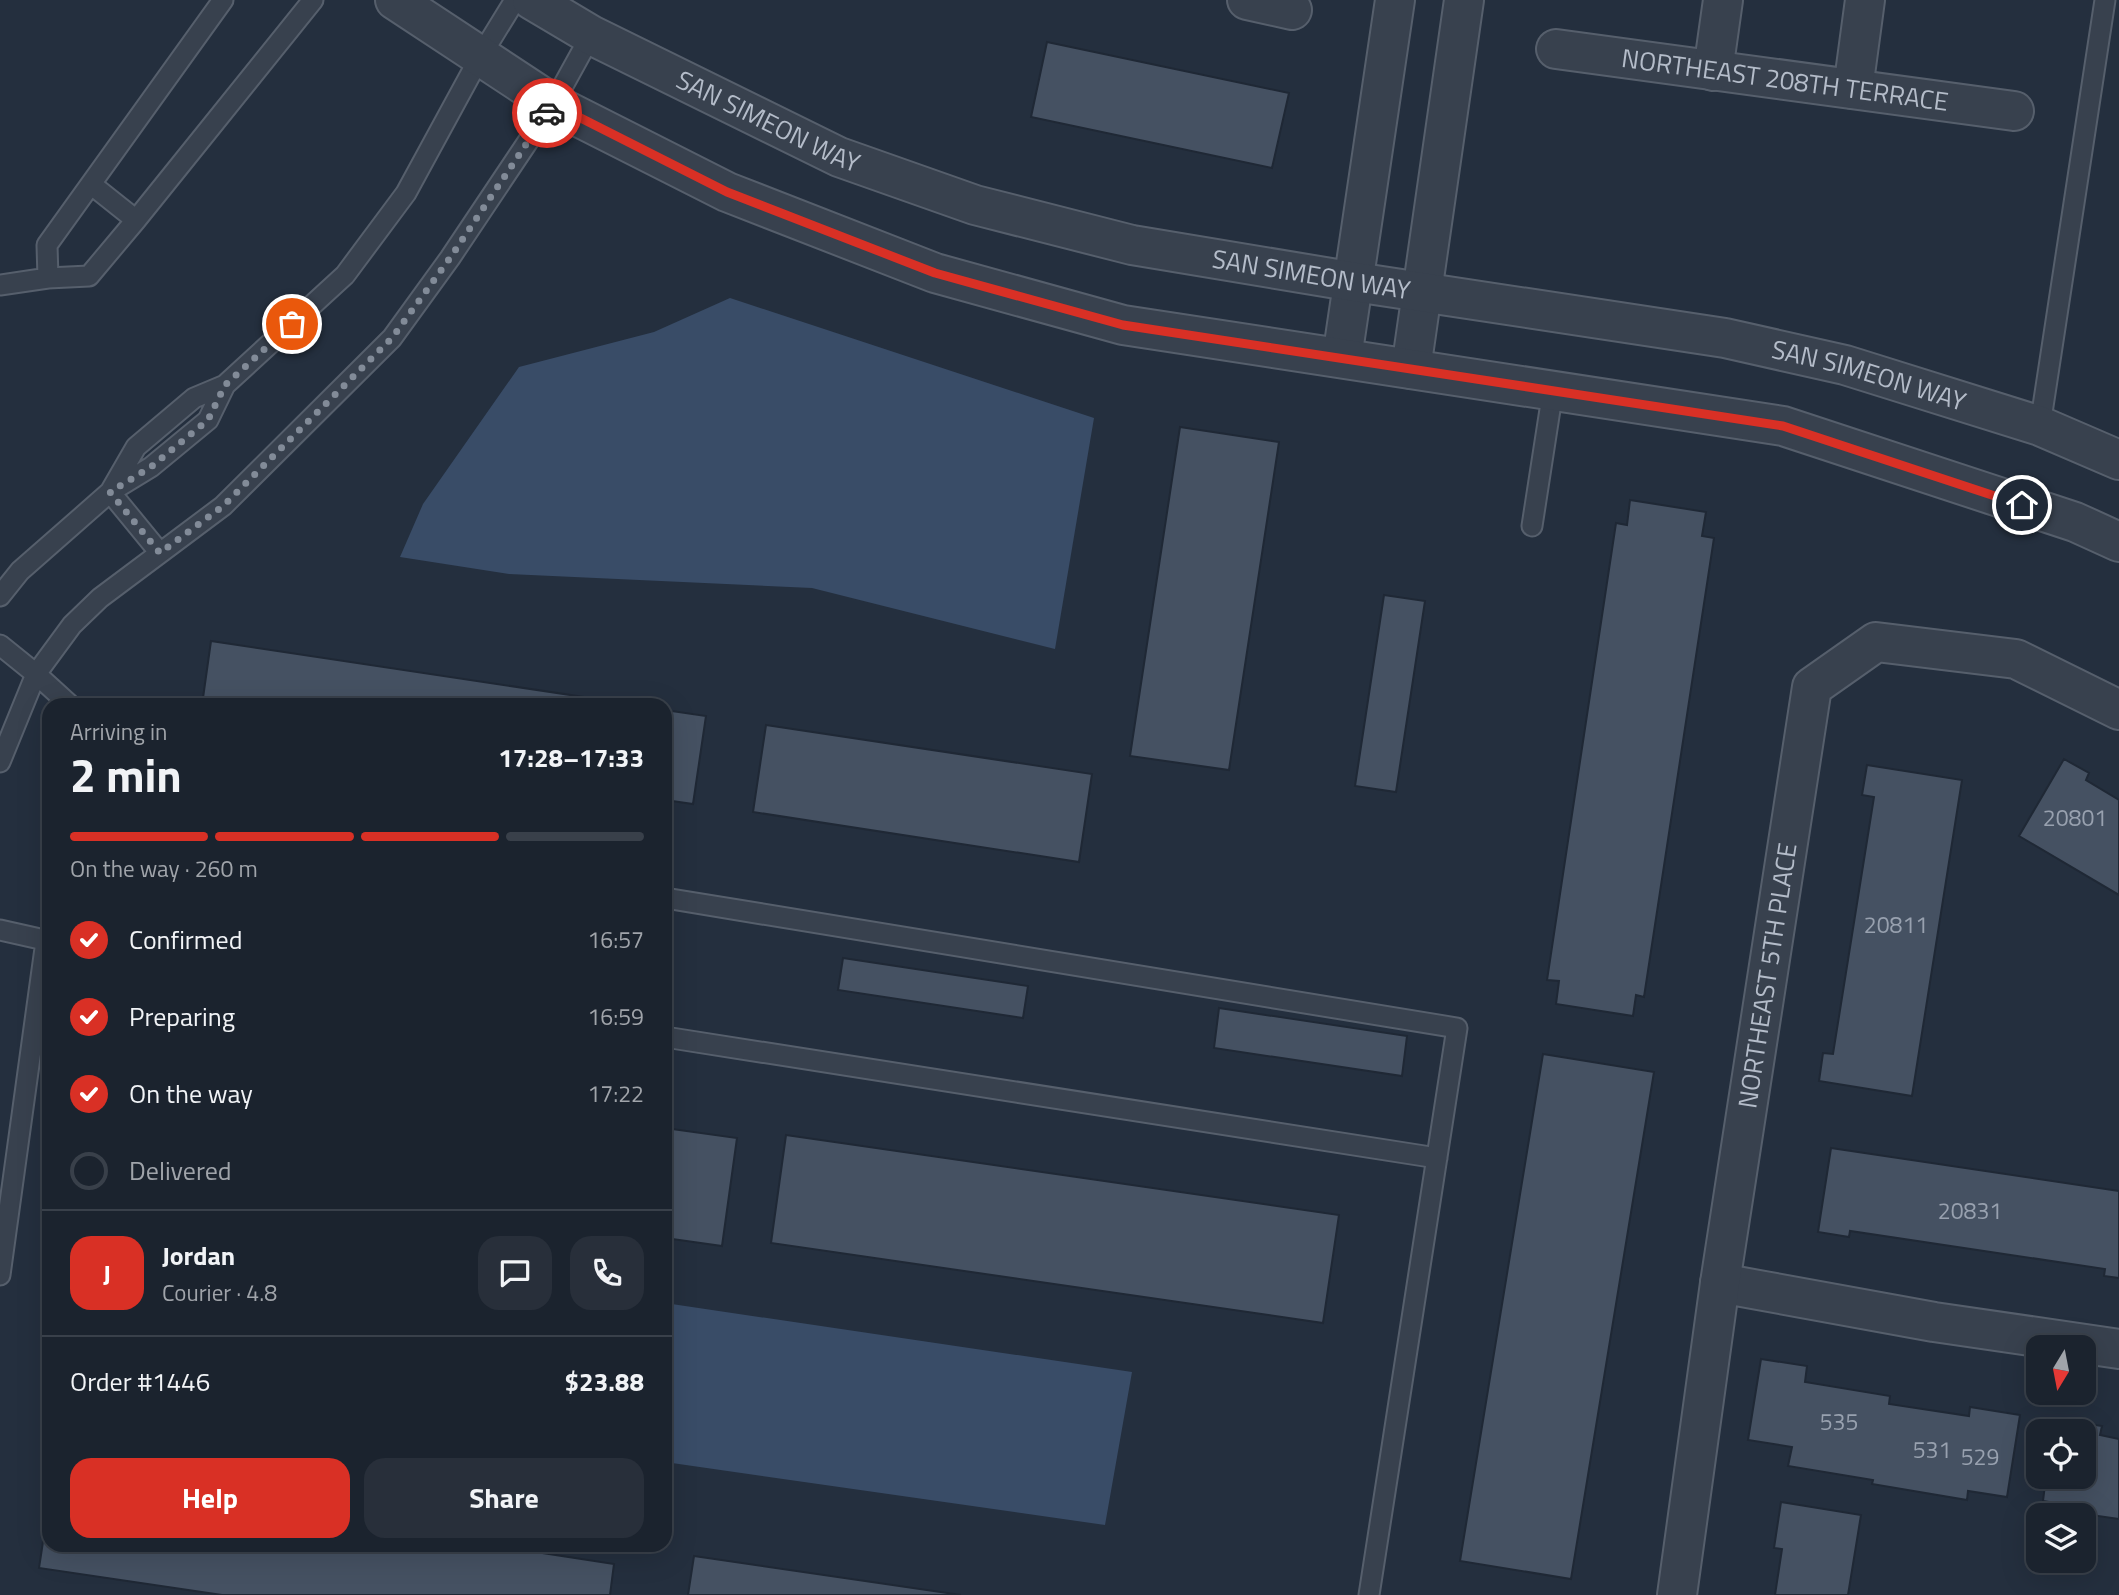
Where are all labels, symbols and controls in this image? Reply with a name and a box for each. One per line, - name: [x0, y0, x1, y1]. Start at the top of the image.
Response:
- street label: NORTHEAST 208TH TERRACE: [1619, 38, 1951, 121]
- street label: SAN SIMEON WAY: [670, 60, 866, 182]
- courier: [512, 78, 582, 148]
- icon: car: [528, 94, 566, 132]
- street label: SAN SIMEON WAY: [1209, 239, 1413, 309]
- pin: [262, 294, 322, 354]
- icon: bag: [273, 305, 311, 343]
- street label: SAN SIMEON WAY: [1768, 329, 1971, 421]
- pin: [1992, 475, 2052, 535]
- icon: home: [2003, 486, 2041, 524]
- text: Arriving in: [70, 714, 167, 749]
- text: 17:28–17:33: [498, 738, 644, 777]
- text: 2 min: [70, 740, 182, 810]
- house number: 20801: [2043, 800, 2107, 835]
- street label: NORTHEAST 5TH PLACE: [1727, 840, 1807, 1111]
- text: On the way · 260 m: [70, 851, 258, 886]
- house number: 20811: [1864, 907, 1928, 942]
- text: Confirmed: [129, 920, 243, 959]
- icon: check: [70, 921, 108, 959]
- text: 16:57: [587, 922, 644, 957]
- text: Preparing: [129, 997, 235, 1036]
- icon: check: [70, 998, 108, 1036]
- text: 16:59: [587, 999, 644, 1034]
- text: On the way: [129, 1074, 253, 1113]
- icon: check: [70, 1075, 108, 1113]
- text: 17:22: [587, 1076, 644, 1111]
- text: Delivered: [129, 1151, 232, 1190]
- house number: 20831: [1938, 1193, 2002, 1228]
- text: Jordan: [162, 1236, 235, 1275]
- button: chat: [478, 1236, 552, 1310]
- button: phone: [570, 1236, 644, 1310]
- text: J: [103, 1254, 111, 1293]
- text: Courier · 4.8: [162, 1275, 277, 1310]
- north arrow: [2026, 1335, 2096, 1405]
- map controls: [2026, 1335, 2096, 1573]
- text: Order #1446: [70, 1362, 210, 1401]
- text: $23.88: [565, 1362, 644, 1401]
- house number: 535: [1820, 1404, 1858, 1439]
- button: locate: [2026, 1419, 2096, 1489]
- house number: 531: [1913, 1432, 1951, 1467]
- house number: 529: [1961, 1439, 1999, 1474]
- button: Help: [70, 1458, 350, 1538]
- button: Share: [364, 1458, 644, 1538]
- button: layers: [2026, 1503, 2096, 1573]

